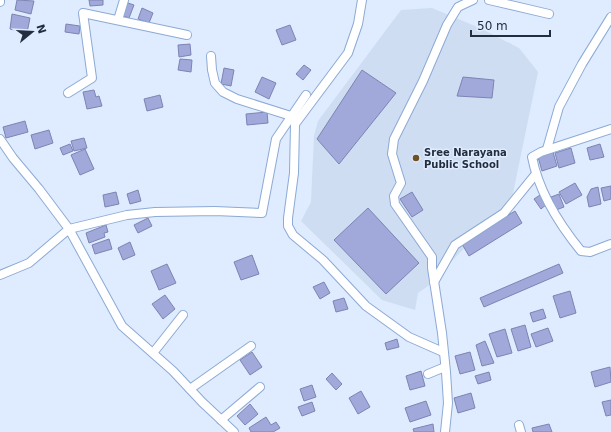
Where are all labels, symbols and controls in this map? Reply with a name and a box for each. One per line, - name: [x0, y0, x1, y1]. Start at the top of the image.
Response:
- north arrow: [12, 12, 52, 52]
- scale bar: [471, 12, 550, 38]
- text: 50 m: [477, 19, 508, 33]
- text: N: [33, 23, 49, 35]
- place label: Sree Narayana Public School: [424, 147, 507, 170]
- marker: Sree Narayana Public School: [411, 153, 421, 163]

